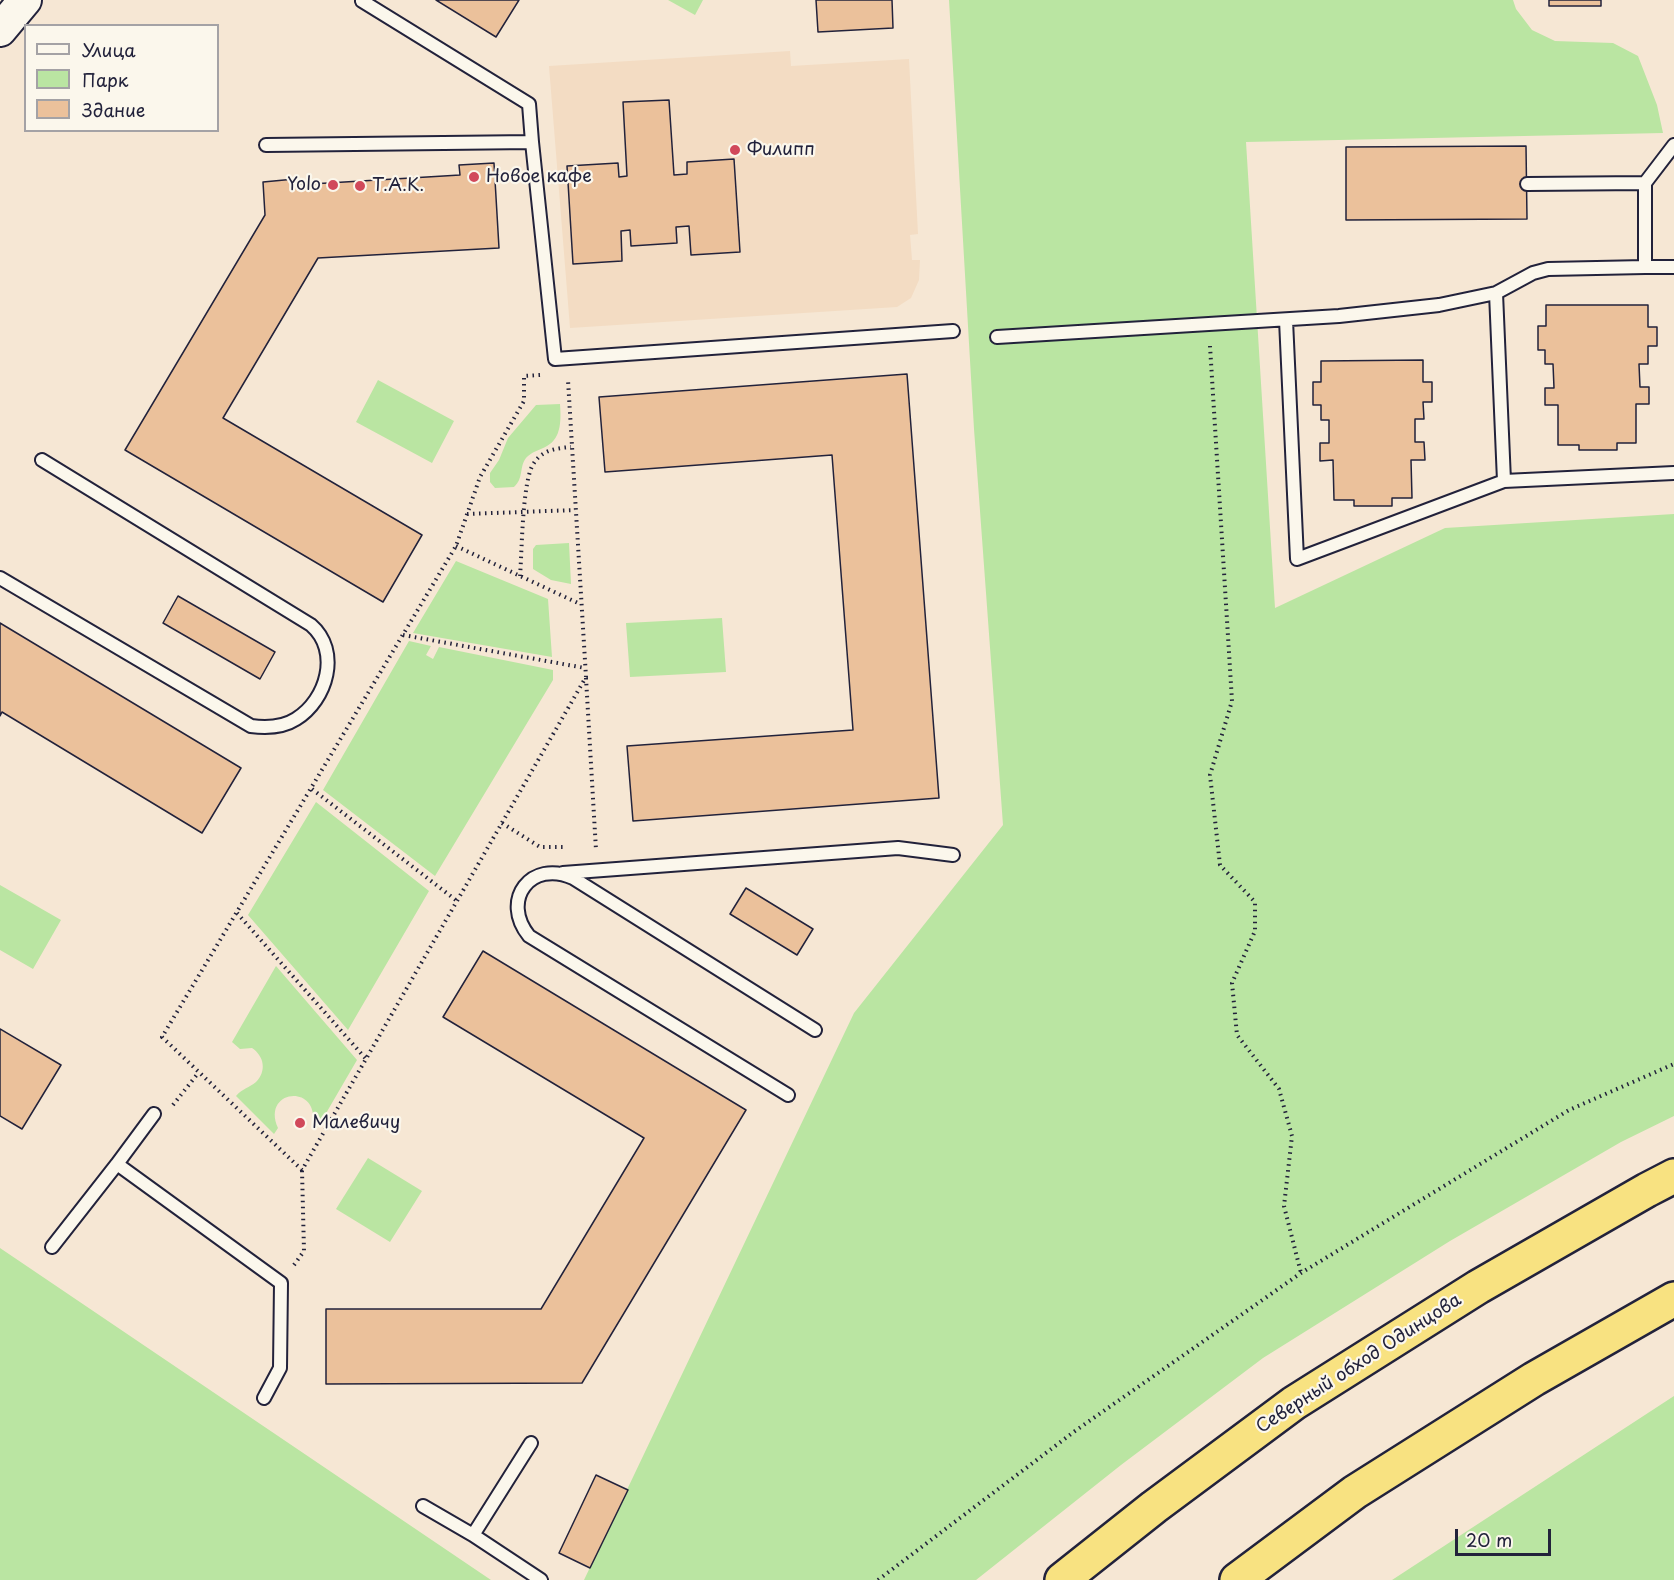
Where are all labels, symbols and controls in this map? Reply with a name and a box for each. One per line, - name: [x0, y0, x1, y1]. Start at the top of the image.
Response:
- legend: [24, 24, 219, 132]
- text: Улица: [82, 36, 136, 63]
- text: Парк: [82, 66, 128, 93]
- text: Здание: [82, 96, 145, 123]
- place label: Филипп: [747, 139, 815, 161]
- marker: Филипп: [728, 143, 742, 157]
- place label: Новое кафе: [486, 166, 592, 188]
- marker: Новое кафе: [467, 170, 481, 184]
- place label: Yolo: [287, 174, 321, 196]
- place label: Т.А.К.: [372, 175, 424, 197]
- marker: Yolo: [326, 178, 340, 192]
- marker: Т.А.К.: [353, 179, 367, 193]
- place label: Малевичу: [312, 1112, 400, 1134]
- marker: Малевичу: [293, 1116, 307, 1130]
- street label: Северный обход Одинцова: [1252, 1290, 1466, 1438]
- scale bar: [1458, 1517, 1554, 1555]
- text: 20 m: [1466, 1526, 1512, 1553]

